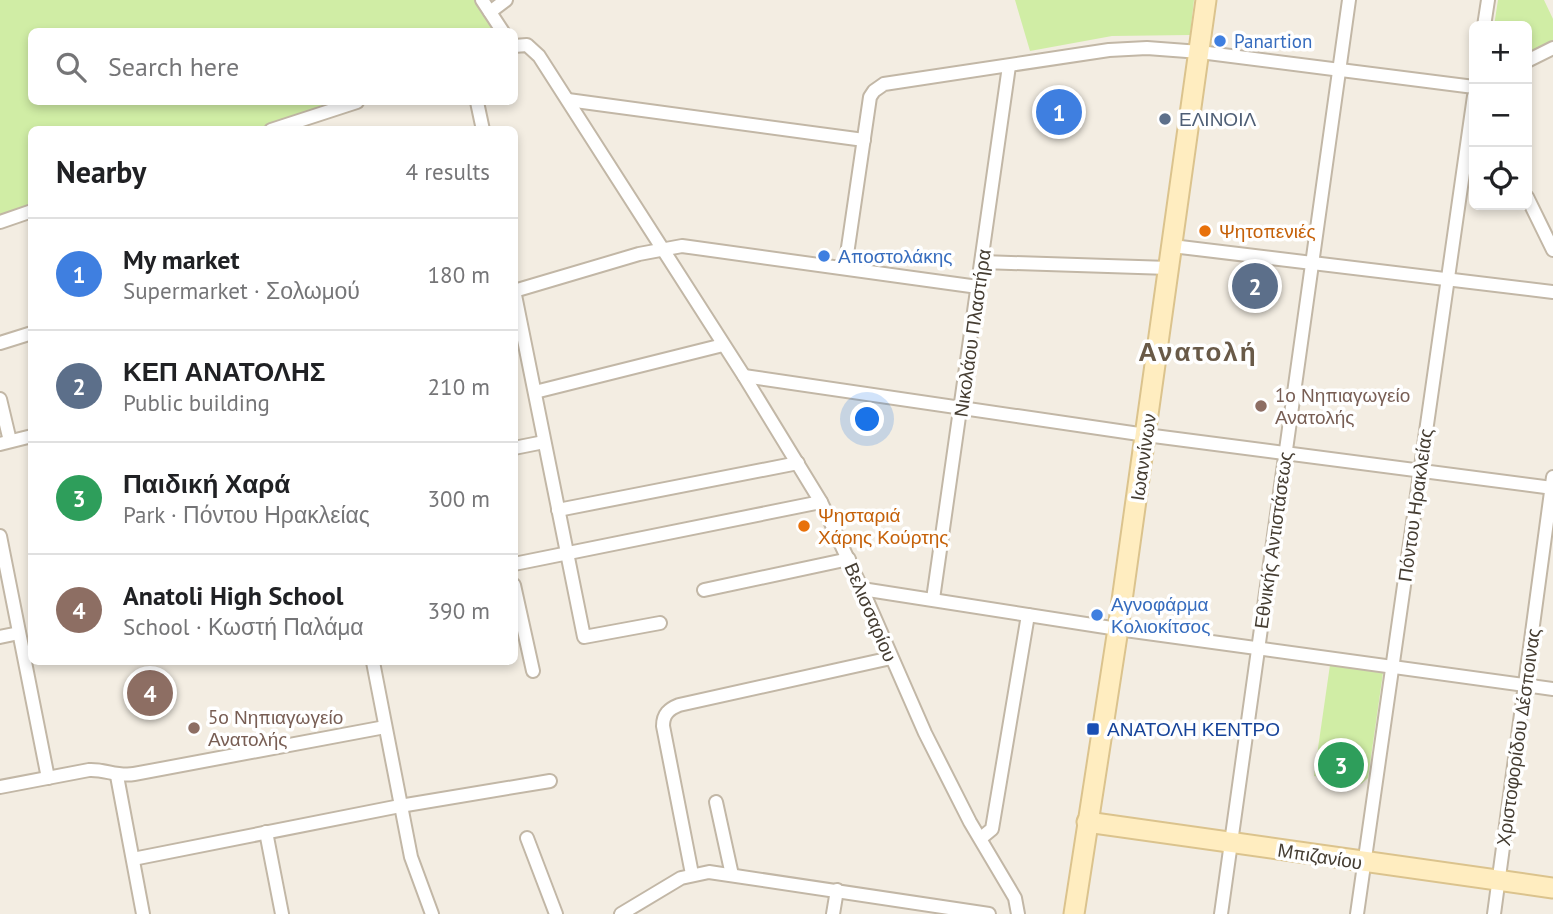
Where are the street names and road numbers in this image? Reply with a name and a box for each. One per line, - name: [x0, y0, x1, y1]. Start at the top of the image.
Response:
- street label: Νικολάου Πλαστήρα: [948, 248, 996, 418]
- street label: Ιωαννίνων: [1125, 412, 1161, 502]
- street label: Πόντου Ηρακλείας: [1392, 427, 1438, 583]
- street label: Εθνικής Αντιστάσεως: [1249, 450, 1297, 630]
- street label: Βελισσαρίου: [839, 559, 903, 665]
- street label: Χριστοφορίδου Δέσποινας: [1491, 627, 1545, 847]
- street label: Μπιζανίου: [1276, 837, 1364, 875]

